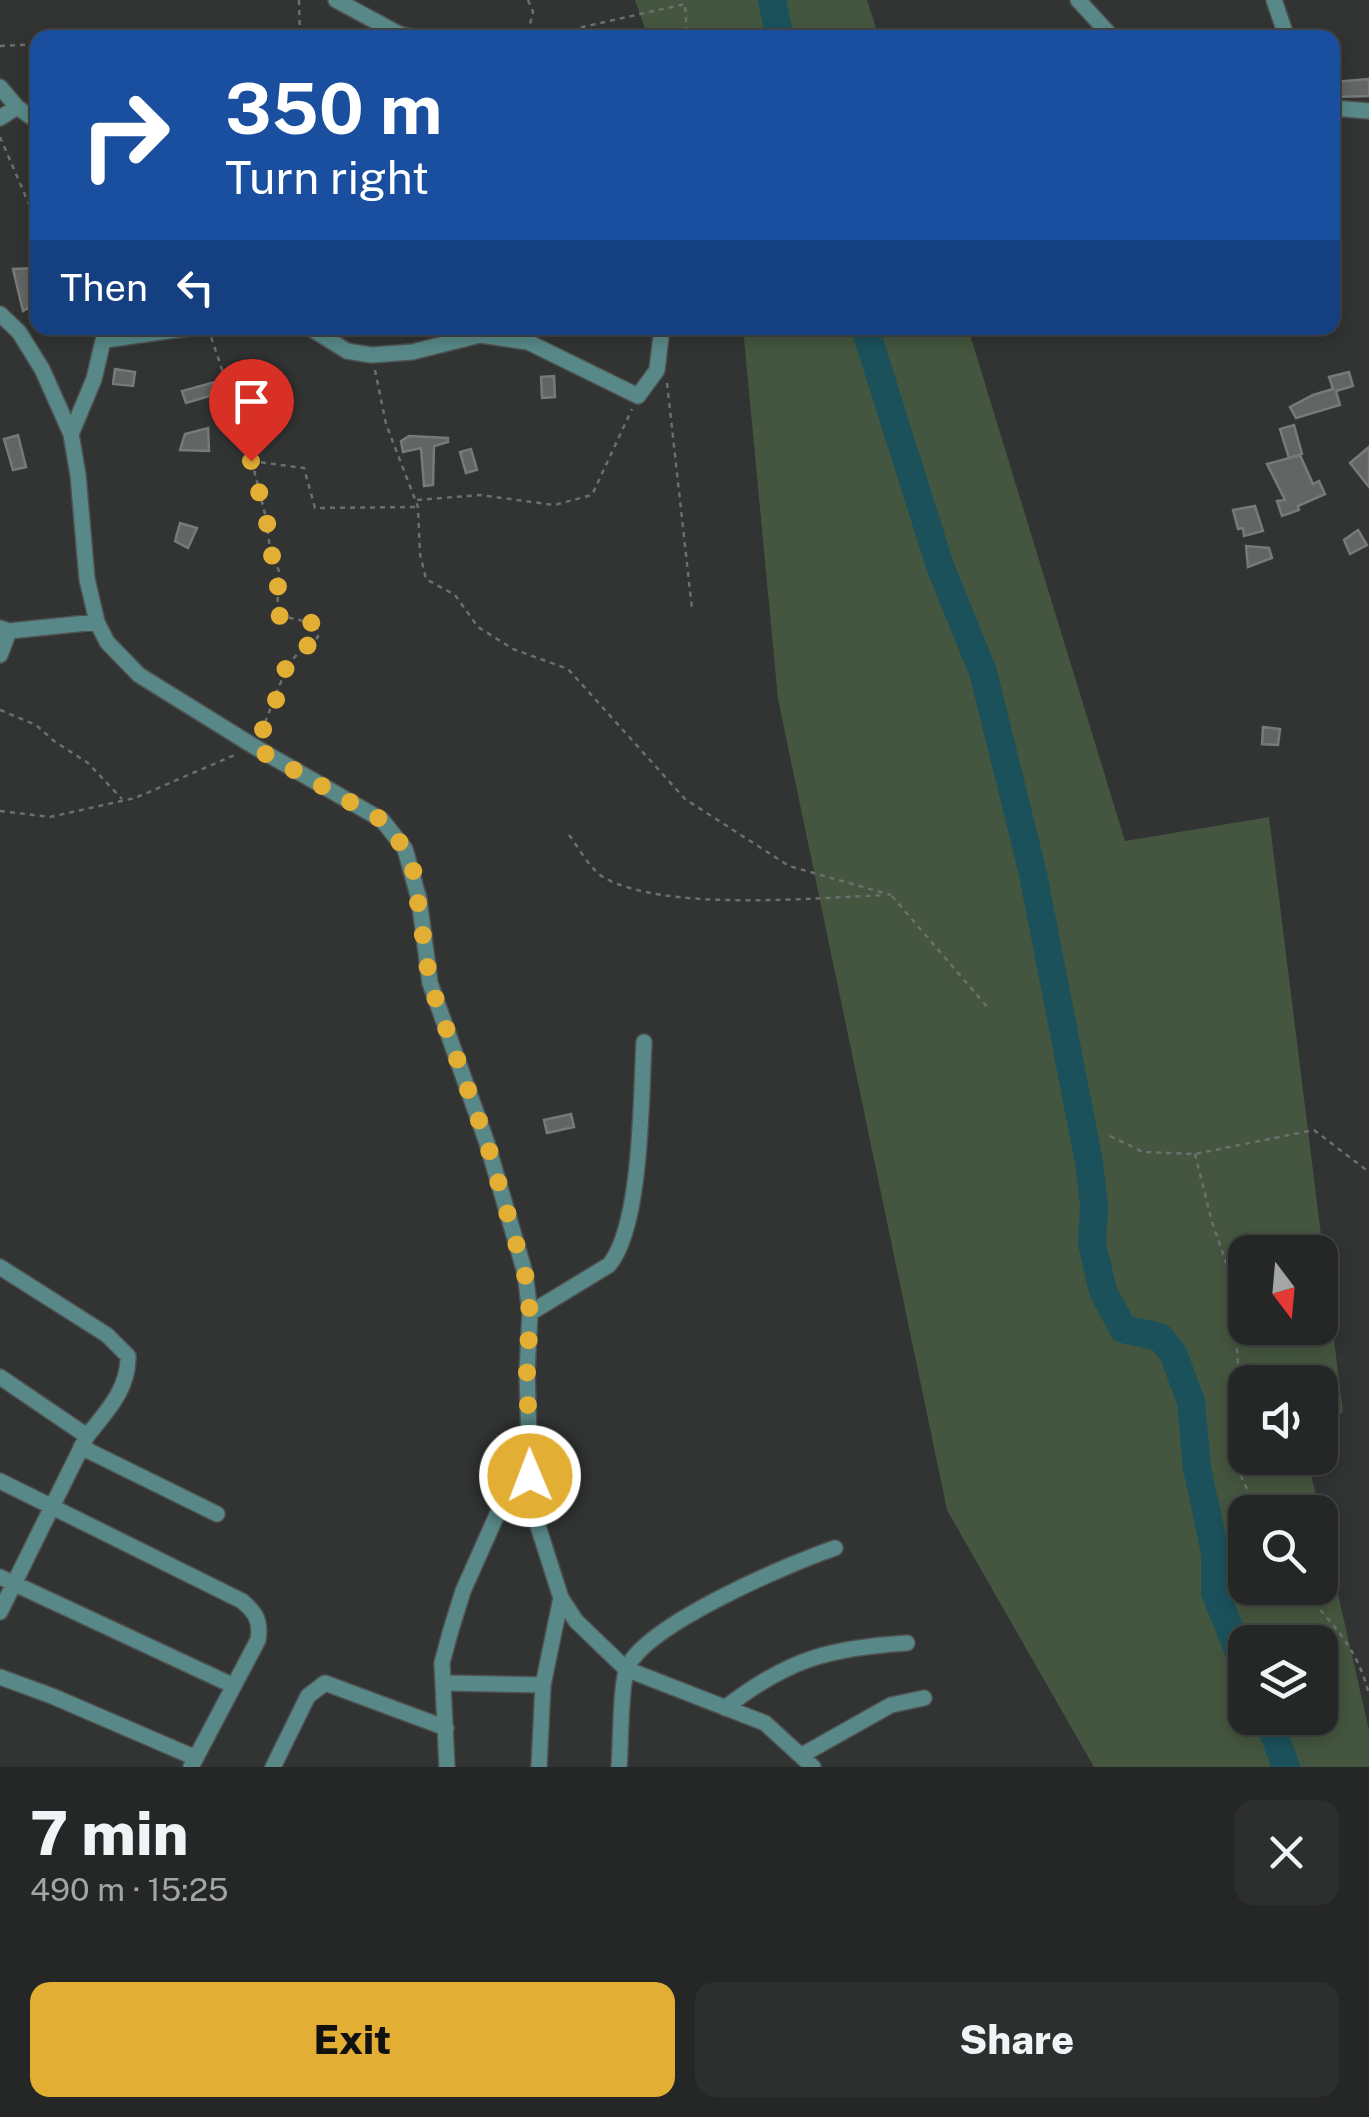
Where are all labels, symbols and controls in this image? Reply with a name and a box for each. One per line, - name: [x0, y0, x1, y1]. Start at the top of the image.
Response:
- text: 350 m: [225, 67, 442, 150]
- icon: right: [60, 70, 190, 200]
- text: Turn right: [225, 151, 429, 204]
- icon: left: [168, 260, 223, 315]
- text: Then: [60, 265, 148, 310]
- pin: [209, 359, 294, 462]
- icon: arrive: [224, 374, 279, 429]
- north arrow: [1228, 1235, 1338, 1345]
- map controls: [1228, 1235, 1338, 1735]
- button: sound: [1228, 1365, 1338, 1475]
- position arrow: [478, 1424, 582, 1528]
- button: search: [1228, 1495, 1338, 1605]
- button: layers: [1228, 1625, 1338, 1735]
- text: 7 min: [30, 1798, 189, 1869]
- button: close: [1234, 1800, 1339, 1905]
- text: 490 m · 15:25: [30, 1871, 229, 1908]
- button: Exit: [30, 1982, 675, 2097]
- button: Share: [695, 1982, 1339, 2097]

